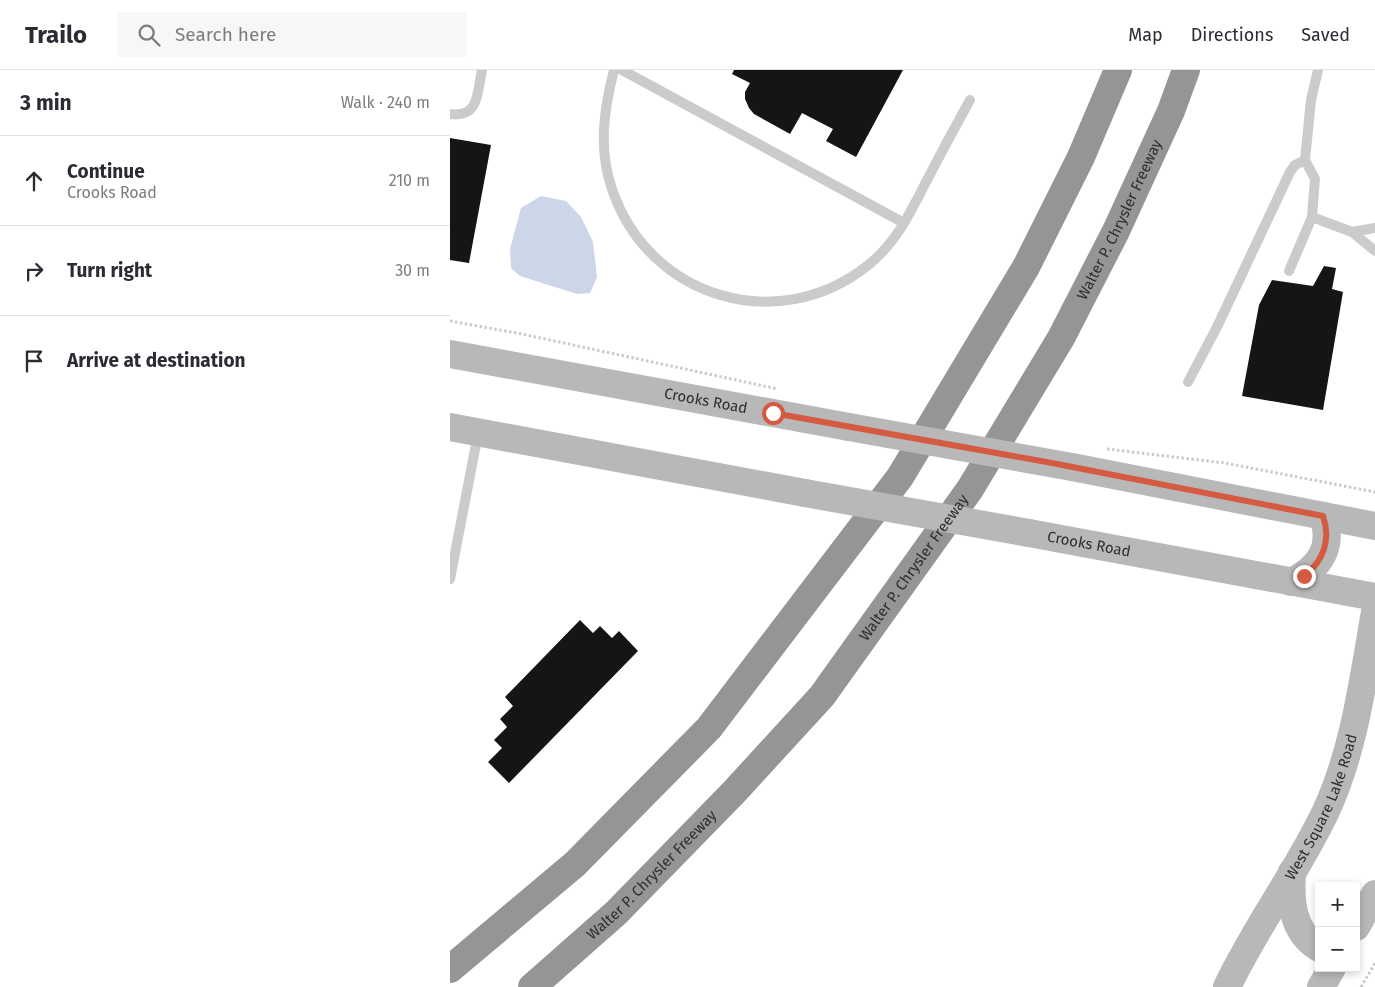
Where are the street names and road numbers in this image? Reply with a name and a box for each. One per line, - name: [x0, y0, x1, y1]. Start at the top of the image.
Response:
- street label: Walter P. Chrysler Freeway: [1073, 136, 1166, 303]
- street label: Crooks Road: [663, 384, 749, 417]
- street label: Walter P. Chrysler Freeway: [855, 490, 973, 644]
- street label: Crooks Road: [1046, 528, 1132, 561]
- street label: West Square Lake Road: [1281, 732, 1361, 883]
- street label: Walter P. Chrysler Freeway: [583, 806, 721, 944]

